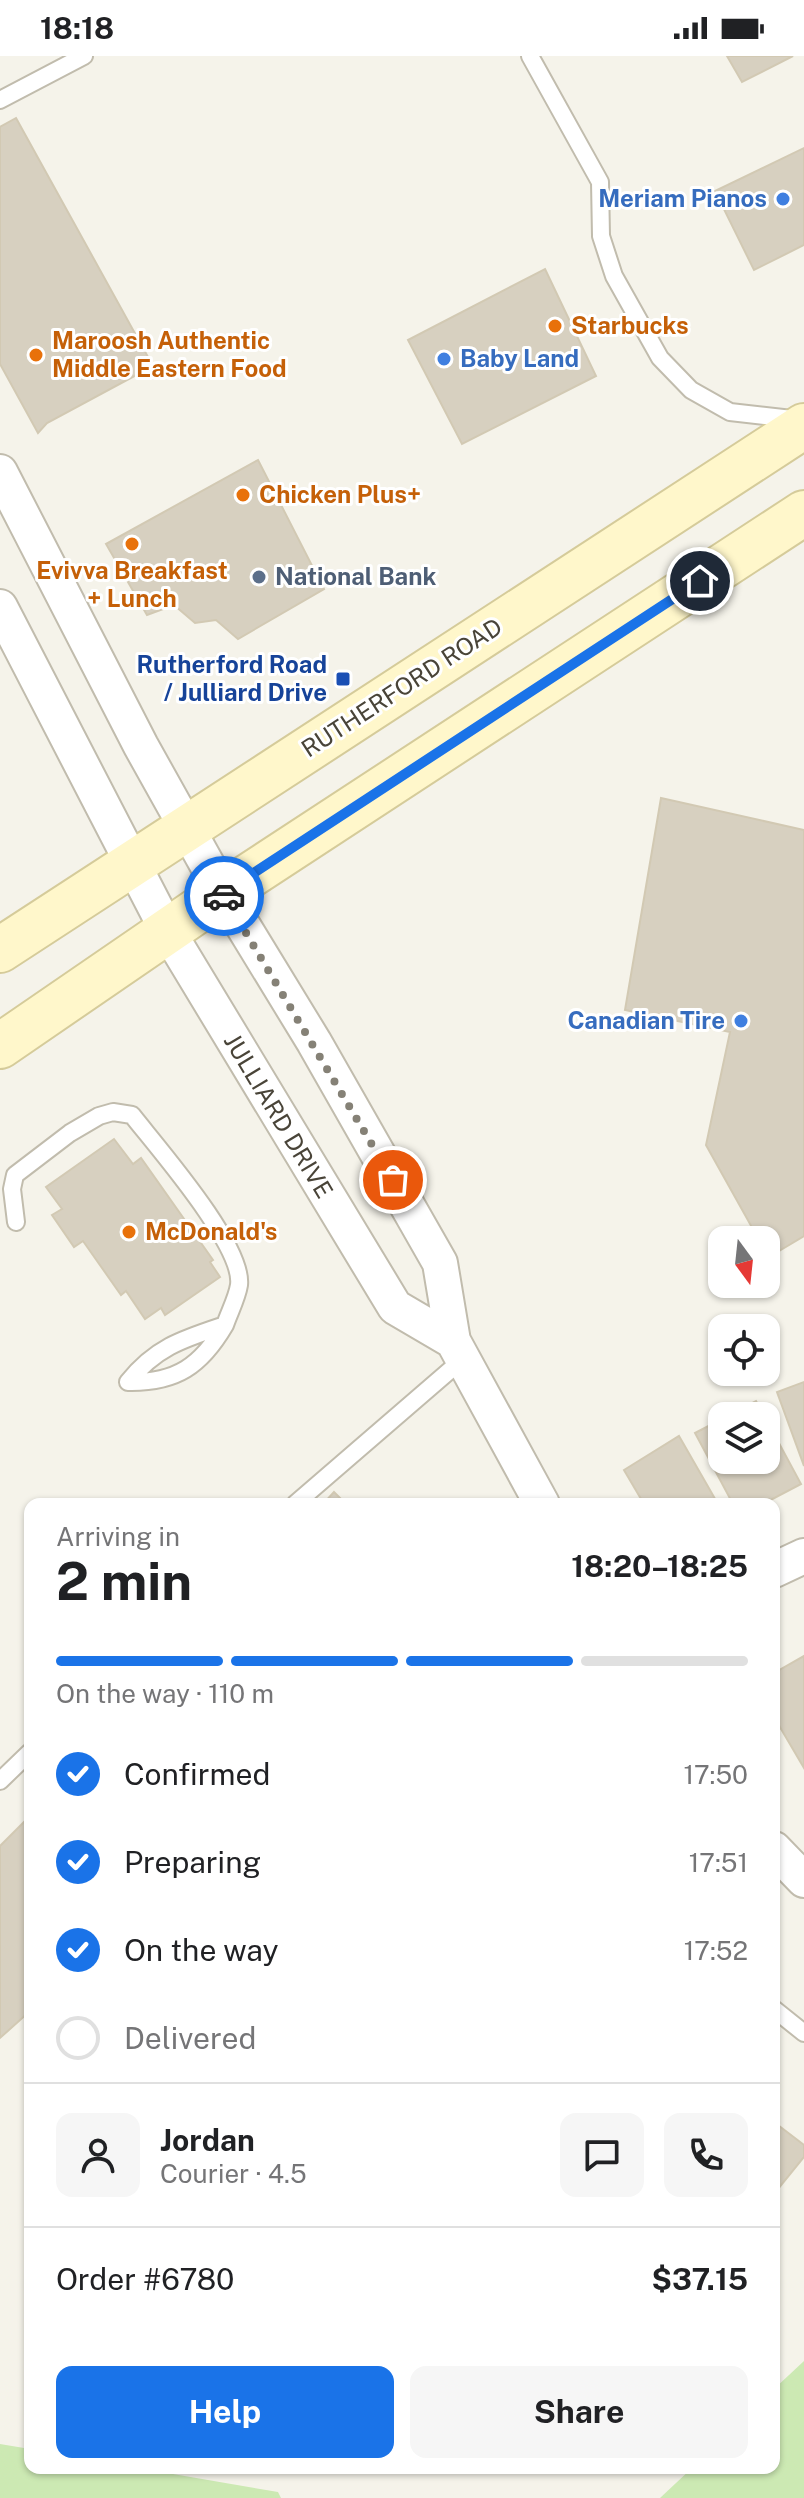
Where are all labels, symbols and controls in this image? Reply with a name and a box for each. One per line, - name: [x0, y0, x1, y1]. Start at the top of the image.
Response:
- text: 18:18: [40, 10, 114, 46]
- place label: Meriam Pianos: [598, 184, 767, 212]
- marker: Meriam Pianos: [774, 190, 792, 208]
- place label: Starbucks: [571, 311, 689, 339]
- marker: Starbucks: [546, 317, 564, 335]
- place label: Maroosh Authentic Middle Eastern Food: [52, 326, 287, 382]
- place label: Baby Land: [460, 344, 579, 372]
- marker: Maroosh Authentic Middle Eastern Food: [27, 346, 45, 364]
- marker: Baby Land: [435, 350, 453, 368]
- place label: Chicken Plus+: [259, 480, 421, 508]
- marker: Chicken Plus+: [234, 486, 252, 504]
- marker: Evivva Breakfast + Lunch: [123, 535, 141, 553]
- pin: [666, 547, 734, 615]
- place label: Evivva Breakfast + Lunch: [36, 556, 228, 612]
- icon: home: [678, 559, 722, 603]
- place label: National Bank: [275, 562, 436, 590]
- marker: National Bank: [250, 568, 268, 586]
- street label: RUTHERFORD ROAD: [296, 612, 507, 763]
- place label: Rutherford Road / Julliard Drive: [136, 650, 327, 706]
- marker: Rutherford Road / Julliard Drive: [334, 670, 352, 688]
- courier: [184, 856, 264, 936]
- icon: car: [202, 874, 246, 918]
- place label: Canadian Tire: [567, 1006, 725, 1034]
- marker: Canadian Tire: [732, 1012, 750, 1030]
- street label: JULLIARD DRIVE: [219, 1028, 339, 1203]
- pin: [359, 1146, 427, 1214]
- icon: bag: [371, 1158, 415, 1202]
- place label: McDonald's: [145, 1217, 277, 1245]
- marker: McDonald's: [120, 1223, 138, 1241]
- north arrow: [708, 1226, 780, 1298]
- map controls: [708, 1226, 780, 1474]
- button: locate: [708, 1314, 780, 1386]
- button: layers: [708, 1402, 780, 1474]
- text: Arriving in: [56, 1521, 180, 1552]
- text: 18:20–18:25: [571, 1548, 748, 1584]
- text: 2 min: [56, 1551, 192, 1612]
- text: On the way · 110 m: [56, 1678, 274, 1709]
- icon: check: [56, 1752, 100, 1796]
- text: Confirmed: [124, 1756, 270, 1792]
- text: 17:50: [683, 1759, 748, 1790]
- icon: check: [56, 1840, 100, 1884]
- text: Preparing: [124, 1844, 261, 1880]
- text: 17:51: [689, 1847, 748, 1878]
- icon: check: [56, 1928, 100, 1972]
- text: On the way: [124, 1932, 278, 1968]
- text: 17:52: [684, 1935, 748, 1966]
- text: Delivered: [124, 2020, 256, 2056]
- button: person: [56, 2113, 140, 2197]
- button: chat: [560, 2113, 644, 2197]
- button: phone: [664, 2113, 748, 2197]
- text: Jordan: [160, 2122, 255, 2158]
- text: Courier · 4.5: [160, 2158, 307, 2189]
- text: Order #6780: [56, 2261, 234, 2297]
- text: $37.15: [652, 2261, 748, 2297]
- button: Help: [56, 2366, 394, 2458]
- button: Share: [410, 2366, 748, 2458]

